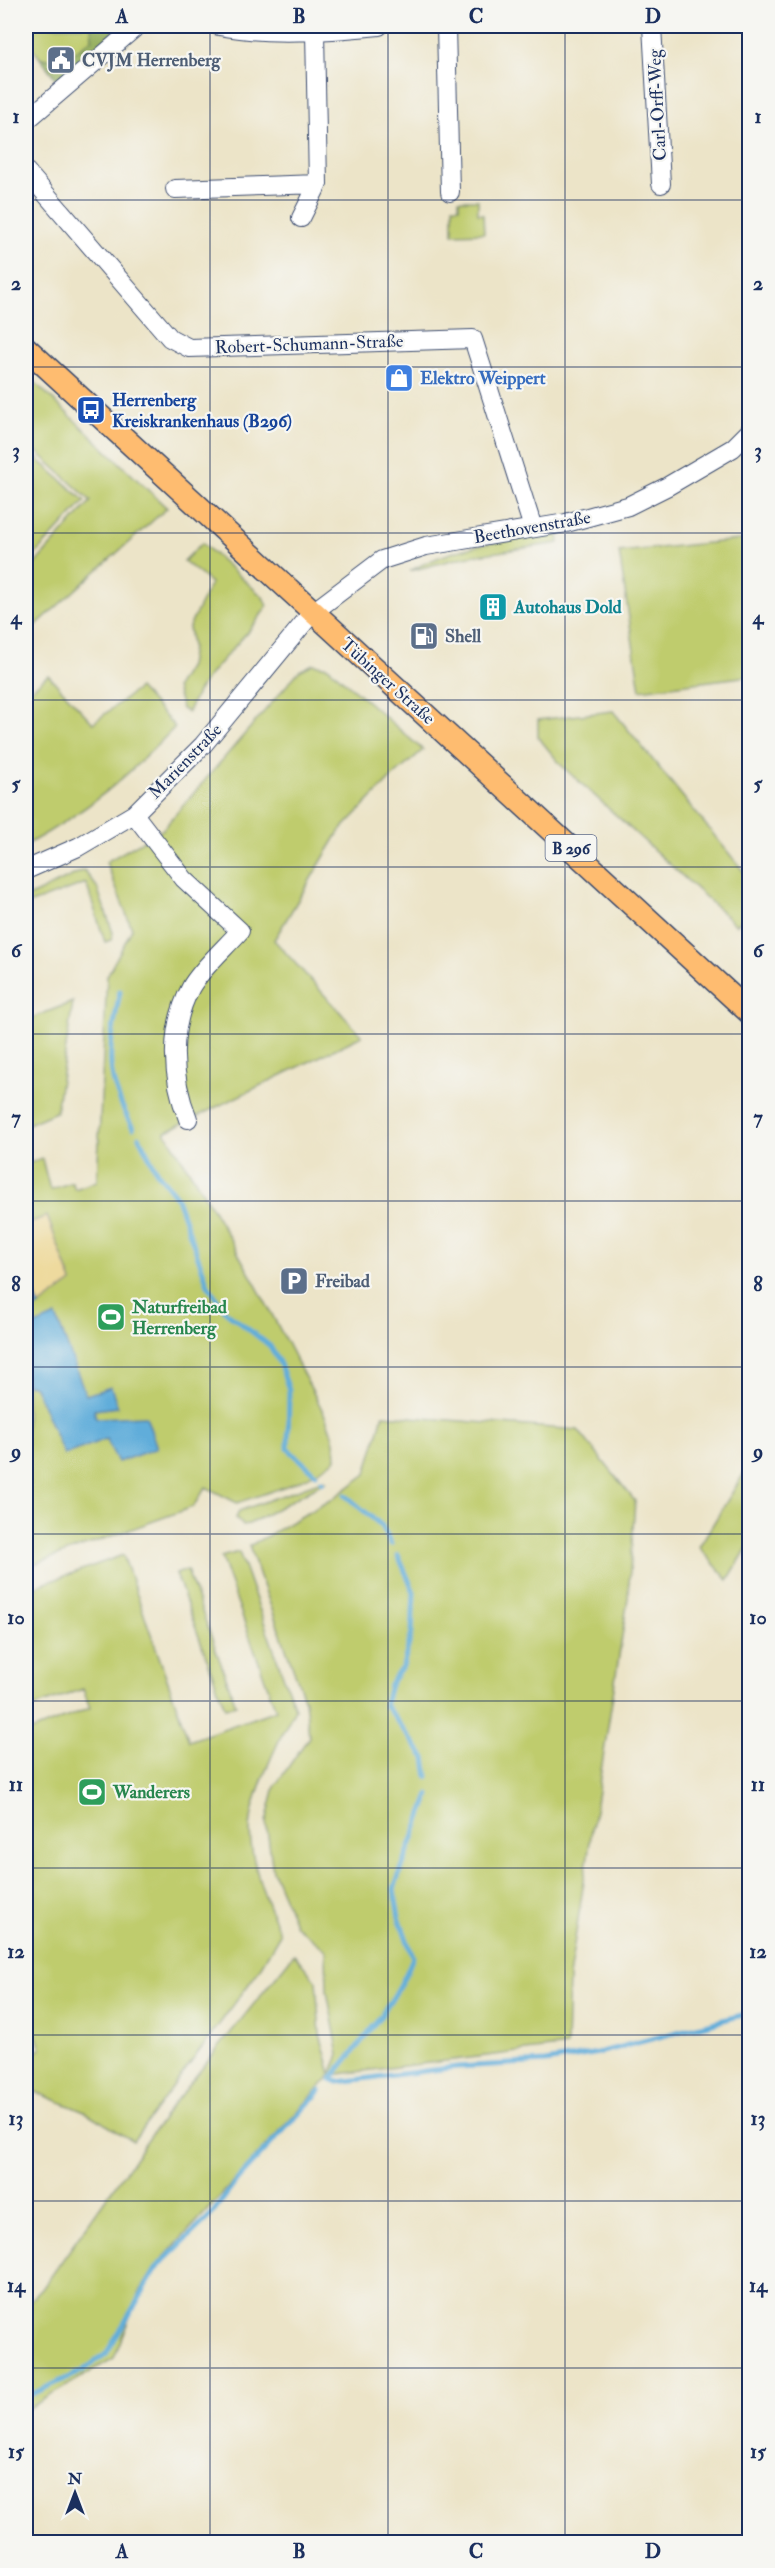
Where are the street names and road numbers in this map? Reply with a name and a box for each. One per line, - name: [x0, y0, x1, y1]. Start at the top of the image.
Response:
- street label: Carl-Orff-Weg: [643, 47, 672, 161]
- street label: Robert-Schumann-Straße: [214, 330, 404, 359]
- street label: Beethovenstraße: [472, 506, 593, 549]
- street label: Tübinger Straße: [336, 633, 440, 730]
- street label: Marienstraße: [144, 718, 227, 804]
- road number: B 296: [546, 835, 596, 861]

